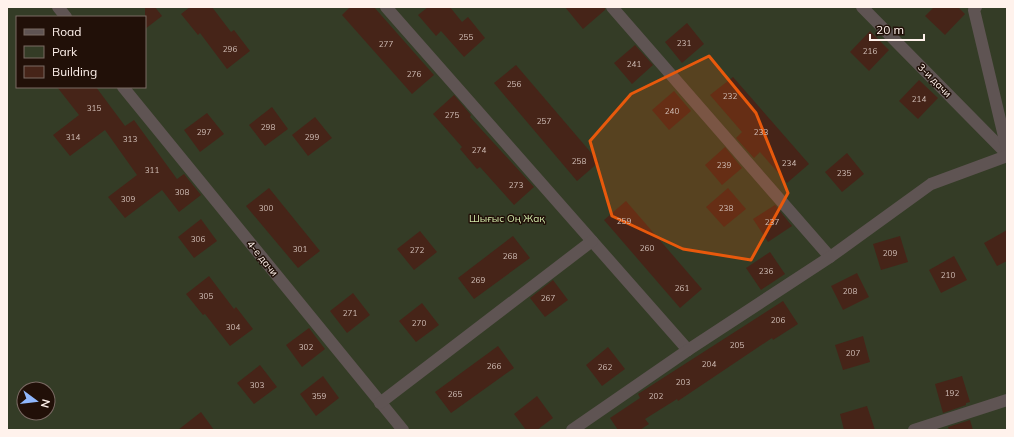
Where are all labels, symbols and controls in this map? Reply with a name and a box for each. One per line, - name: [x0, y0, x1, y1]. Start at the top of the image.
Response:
- legend: [16, 16, 146, 88]
- scale bar: [870, 16, 924, 42]
- text: 20 m: [876, 22, 904, 37]
- text: Road: [52, 24, 81, 39]
- house number: 255: [459, 32, 473, 42]
- house number: 231: [677, 38, 691, 48]
- house number: 277: [379, 39, 393, 49]
- text: Park: [52, 44, 78, 59]
- house number: 296: [223, 44, 237, 54]
- house number: 216: [863, 46, 877, 56]
- house number: 241: [627, 59, 641, 69]
- street label: 3-и дачи: [915, 61, 954, 100]
- text: Building: [52, 64, 97, 79]
- house number: 276: [407, 69, 421, 79]
- house number: 256: [507, 79, 521, 89]
- house number: 232: [723, 91, 737, 101]
- house number: 214: [912, 94, 926, 104]
- house number: 315: [87, 103, 101, 113]
- house number: 240: [665, 106, 679, 116]
- house number: 275: [445, 110, 459, 120]
- house number: 257: [537, 116, 551, 126]
- house number: 298: [261, 122, 275, 132]
- house number: 297: [197, 127, 211, 137]
- house number: 233: [754, 127, 768, 137]
- house number: 314: [66, 132, 80, 142]
- house number: 299: [305, 132, 319, 142]
- house number: 313: [123, 134, 137, 144]
- house number: 274: [472, 145, 486, 155]
- house number: 258: [572, 156, 586, 166]
- house number: 234: [782, 158, 796, 168]
- house number: 239: [717, 160, 731, 170]
- house number: 311: [145, 165, 159, 175]
- house number: 235: [837, 168, 851, 178]
- house number: 273: [509, 180, 523, 190]
- house number: 308: [175, 187, 189, 197]
- house number: 309: [121, 194, 135, 204]
- house number: 300: [259, 203, 273, 213]
- house number: 238: [719, 203, 733, 213]
- park label: Шығыс Оң Жақ: [469, 212, 545, 225]
- house number: 259: [617, 216, 631, 226]
- house number: 237: [765, 217, 779, 227]
- house number: 306: [191, 234, 205, 244]
- street label: 4-е дачи: [244, 238, 281, 279]
- house number: 260: [640, 243, 654, 253]
- house number: 301: [293, 244, 307, 254]
- house number: 272: [410, 245, 424, 255]
- house number: 209: [883, 248, 897, 258]
- house number: 268: [503, 251, 517, 261]
- house number: 236: [759, 266, 773, 276]
- house number: 210: [941, 270, 955, 280]
- house number: 269: [471, 275, 485, 285]
- house number: 261: [675, 283, 689, 293]
- house number: 208: [843, 286, 857, 296]
- house number: 305: [199, 291, 213, 301]
- house number: 267: [541, 293, 555, 303]
- house number: 271: [343, 308, 357, 318]
- house number: 206: [771, 315, 785, 325]
- house number: 270: [412, 318, 426, 328]
- house number: 304: [226, 322, 240, 332]
- house number: 205: [730, 340, 744, 350]
- house number: 302: [299, 342, 313, 352]
- house number: 207: [846, 348, 860, 358]
- house number: 204: [702, 359, 716, 369]
- house number: 266: [487, 361, 501, 371]
- house number: 262: [598, 362, 612, 372]
- house number: 203: [676, 377, 690, 387]
- house number: 303: [250, 380, 264, 390]
- north arrow: [16, 381, 56, 421]
- house number: 192: [945, 388, 959, 398]
- house number: 265: [448, 389, 462, 399]
- house number: 359: [312, 391, 326, 401]
- house number: 202: [649, 391, 663, 401]
- text: N: [38, 398, 53, 409]

